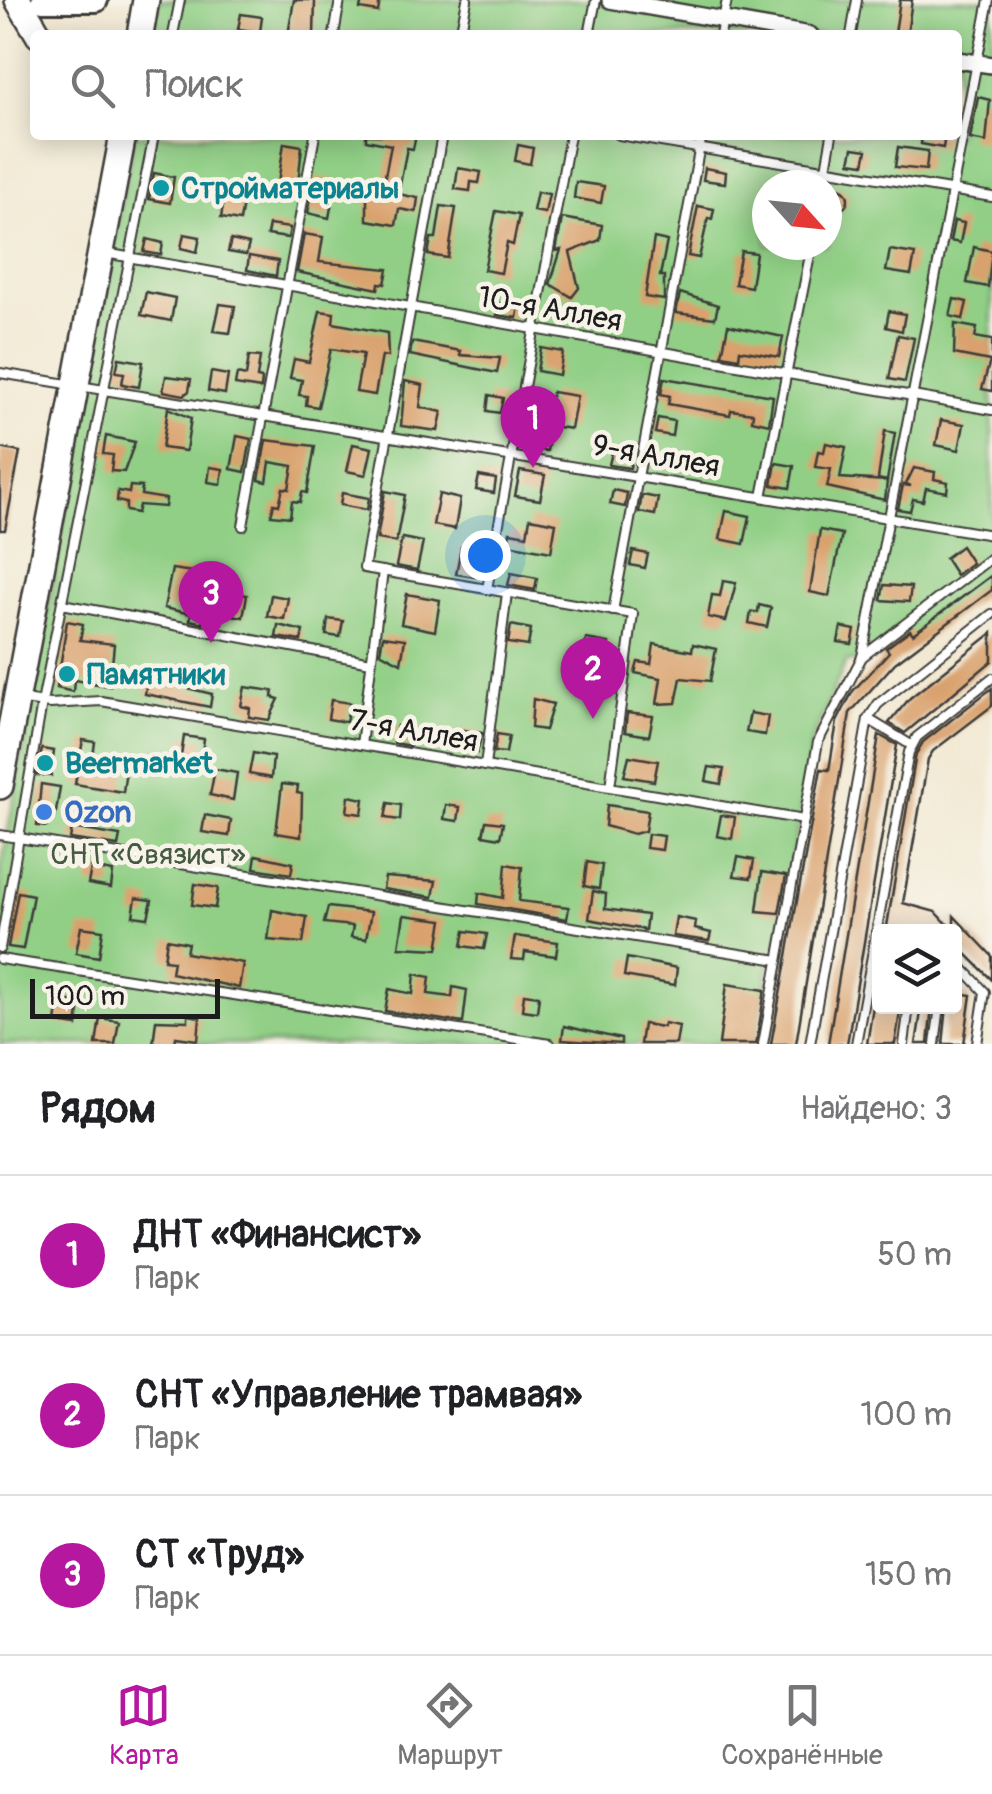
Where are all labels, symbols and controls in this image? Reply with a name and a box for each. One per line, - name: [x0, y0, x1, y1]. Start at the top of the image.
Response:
- search box: [30, 30, 962, 140]
- icon: search: [65, 58, 120, 113]
- text: Поиск: [145, 61, 244, 109]
- place label: Стройматериалы: [181, 170, 399, 207]
- north arrow: [752, 170, 842, 260]
- marker: Стройматериалы: [150, 177, 172, 199]
- street label: 10-я Аллея: [475, 278, 625, 340]
- pin: 1: [500, 386, 566, 468]
- street label: 9-я Аллея: [589, 427, 723, 485]
- your location: [460, 530, 511, 581]
- pin: 3: [178, 560, 244, 643]
- pin: 2: [560, 636, 626, 719]
- place label: Памятники: [87, 656, 226, 693]
- marker: Памятники: [56, 663, 78, 685]
- street label: 7-я Аллея: [347, 702, 481, 760]
- place label: Beermarket: [65, 745, 214, 782]
- marker: Beermarket: [34, 752, 56, 774]
- place label: Ozon: [64, 794, 131, 831]
- marker: Ozon: [33, 801, 55, 823]
- park label: СНТ «Связист»: [50, 836, 246, 873]
- map controls: [872, 924, 962, 1014]
- button: layers: [872, 924, 962, 1014]
- scale bar: [30, 974, 220, 1018]
- text: 100 m: [45, 979, 125, 1014]
- text: Рядом: [40, 1083, 156, 1135]
- text: Найдено: 3: [800, 1089, 952, 1129]
- text: ДНТ «Финансист»: [135, 1211, 421, 1259]
- text: 1: [66, 1235, 79, 1275]
- text: 50 m: [877, 1235, 952, 1275]
- text: Парк: [135, 1259, 201, 1299]
- text: СНТ «Управление трамвая»: [135, 1371, 582, 1419]
- text: 2: [64, 1395, 81, 1435]
- text: 100 m: [860, 1395, 952, 1435]
- text: Парк: [135, 1419, 201, 1459]
- text: СТ «Труд»: [135, 1531, 304, 1579]
- text: 3: [64, 1555, 81, 1595]
- text: 150 m: [865, 1555, 952, 1595]
- text: Парк: [135, 1579, 201, 1619]
- tab: Карта: [109, 1678, 179, 1773]
- tab: Маршрут: [397, 1678, 503, 1773]
- tab: Сохранённые: [721, 1678, 883, 1773]

